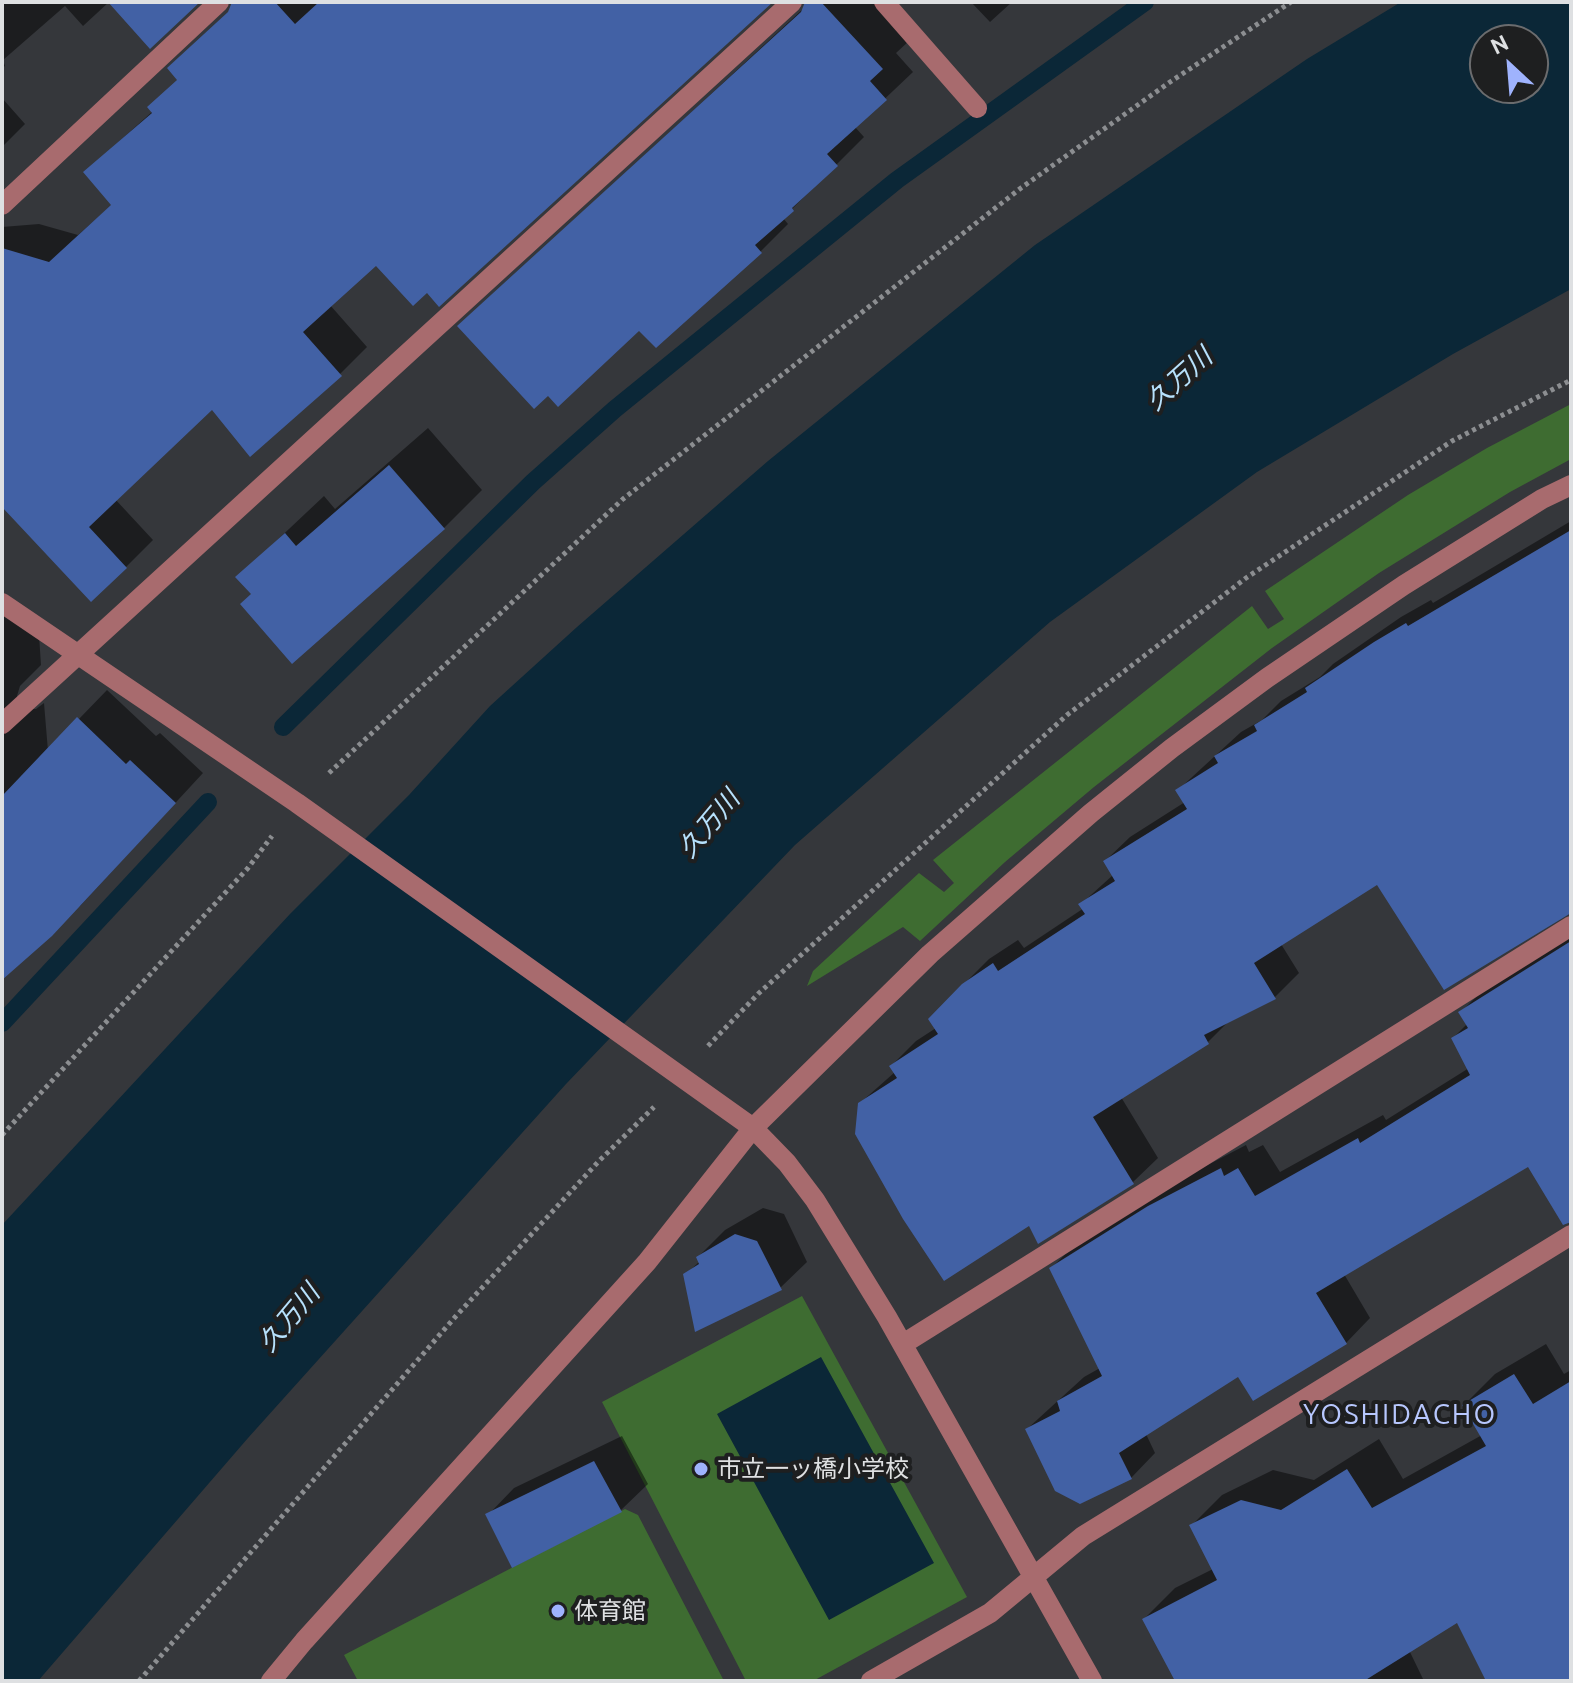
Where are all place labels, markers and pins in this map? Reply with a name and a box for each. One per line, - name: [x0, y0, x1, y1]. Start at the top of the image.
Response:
- place label: 市立一ッ橋小学校: [717, 1455, 909, 1483]
- marker: 市立一ッ橋小学校: [692, 1460, 710, 1478]
- place label: 体育館: [574, 1597, 646, 1625]
- marker: 体育館: [549, 1602, 567, 1620]

